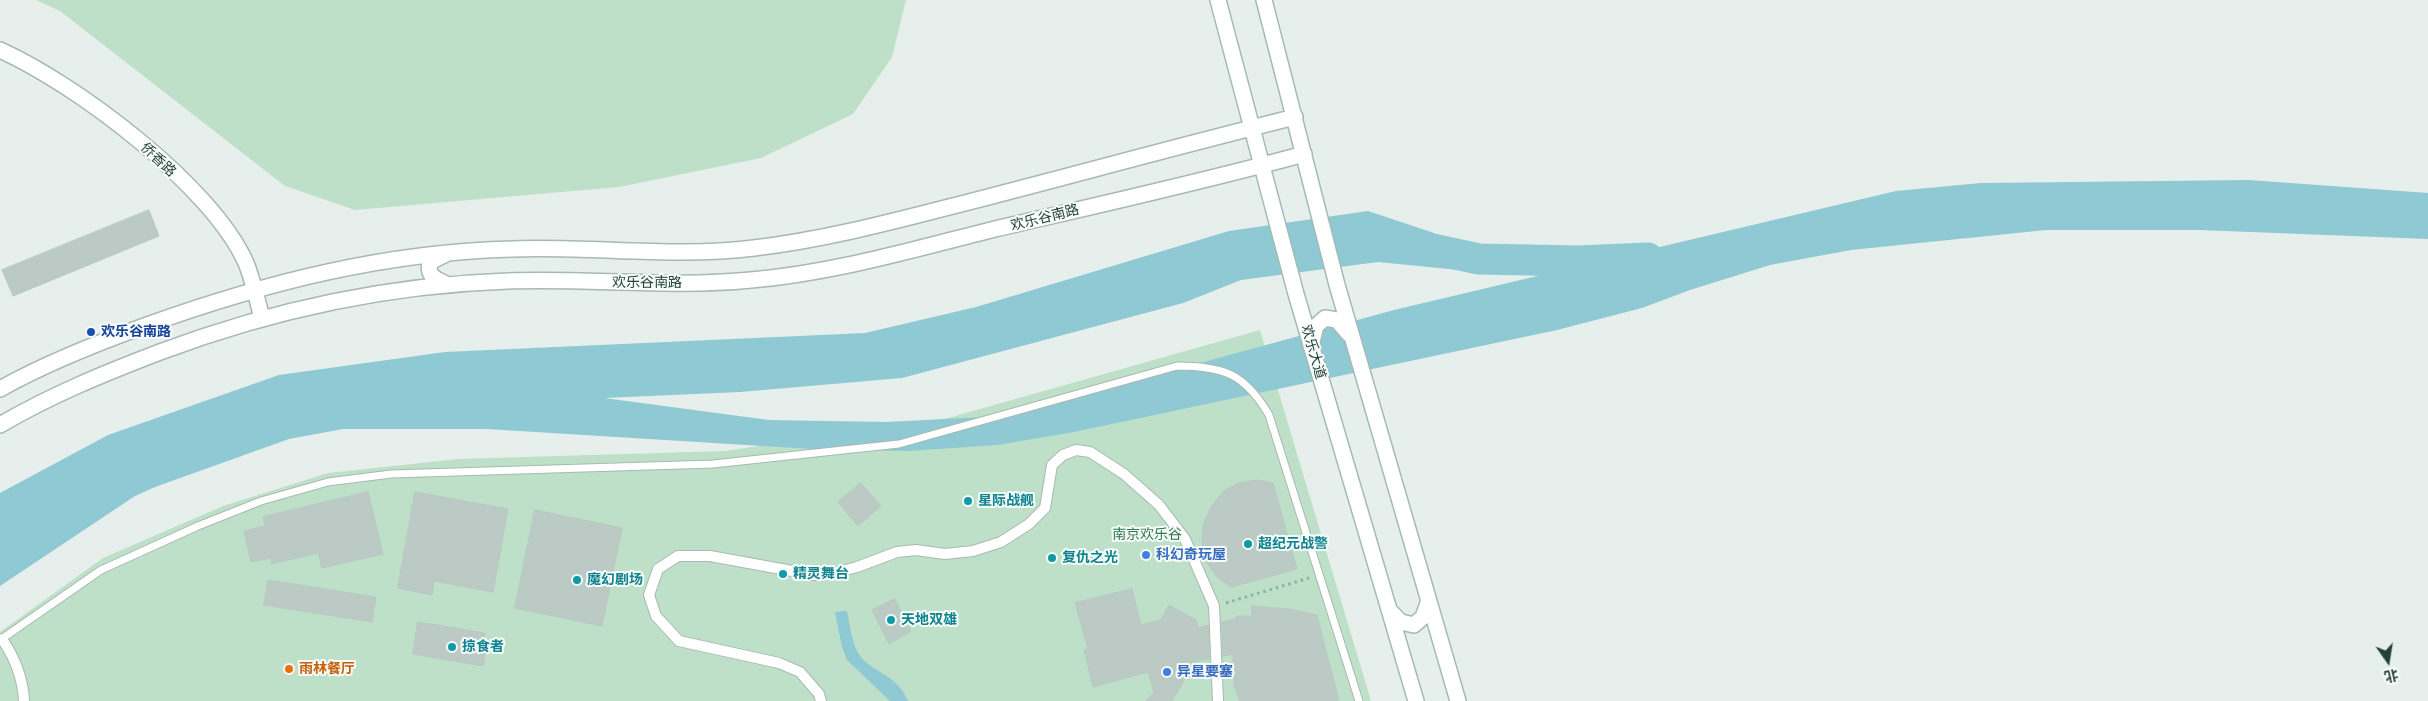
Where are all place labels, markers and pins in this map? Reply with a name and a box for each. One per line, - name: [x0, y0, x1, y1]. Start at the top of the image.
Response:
- place label: 欢乐谷南路: [101, 324, 171, 340]
- marker: 欢乐谷南路: [85, 326, 97, 338]
- place label: 星际战舰: [978, 493, 1034, 509]
- marker: 星际战舰: [962, 495, 974, 507]
- place label: 超纪元战警: [1258, 536, 1328, 552]
- marker: 超纪元战警: [1242, 538, 1254, 550]
- place label: 科幻奇玩屋: [1156, 547, 1226, 563]
- marker: 科幻奇玩屋: [1140, 549, 1152, 561]
- place label: 复仇之光: [1062, 550, 1118, 566]
- marker: 复仇之光: [1046, 552, 1058, 564]
- place label: 精灵舞台: [793, 566, 849, 582]
- marker: 精灵舞台: [777, 568, 789, 580]
- place label: 魔幻剧场: [587, 572, 643, 588]
- marker: 魔幻剧场: [571, 574, 583, 586]
- place label: 天地双雄: [901, 612, 957, 628]
- marker: 天地双雄: [885, 614, 897, 626]
- place label: 掠食者: [462, 639, 504, 655]
- marker: 掠食者: [446, 641, 458, 653]
- place label: 雨林餐厅: [299, 661, 355, 677]
- marker: 雨林餐厅: [283, 663, 295, 675]
- place label: 异星要塞: [1177, 664, 1233, 680]
- marker: 异星要塞: [1161, 666, 1173, 678]

